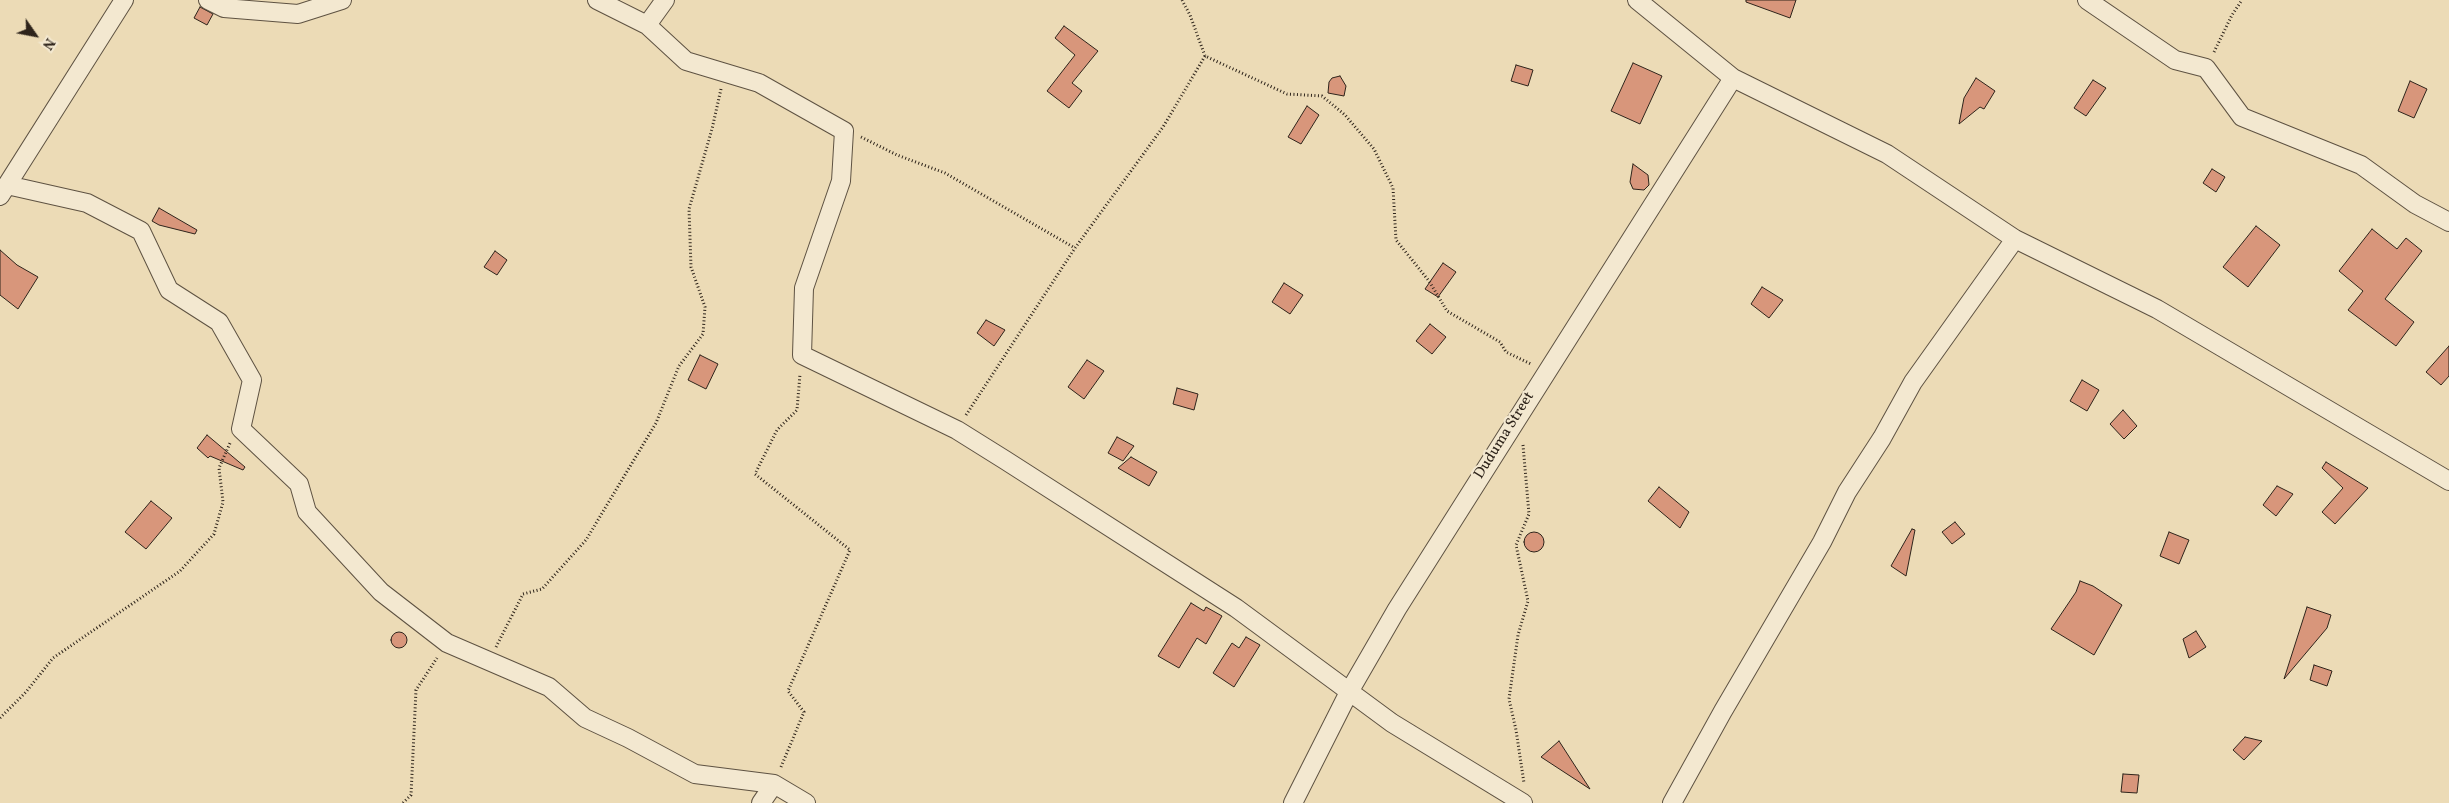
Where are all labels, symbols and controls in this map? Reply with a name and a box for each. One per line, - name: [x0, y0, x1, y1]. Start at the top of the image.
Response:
- north arrow: [10, 10, 60, 60]
- text: N: [37, 34, 59, 53]
- street label: Duduma Street: [1471, 389, 1539, 483]

